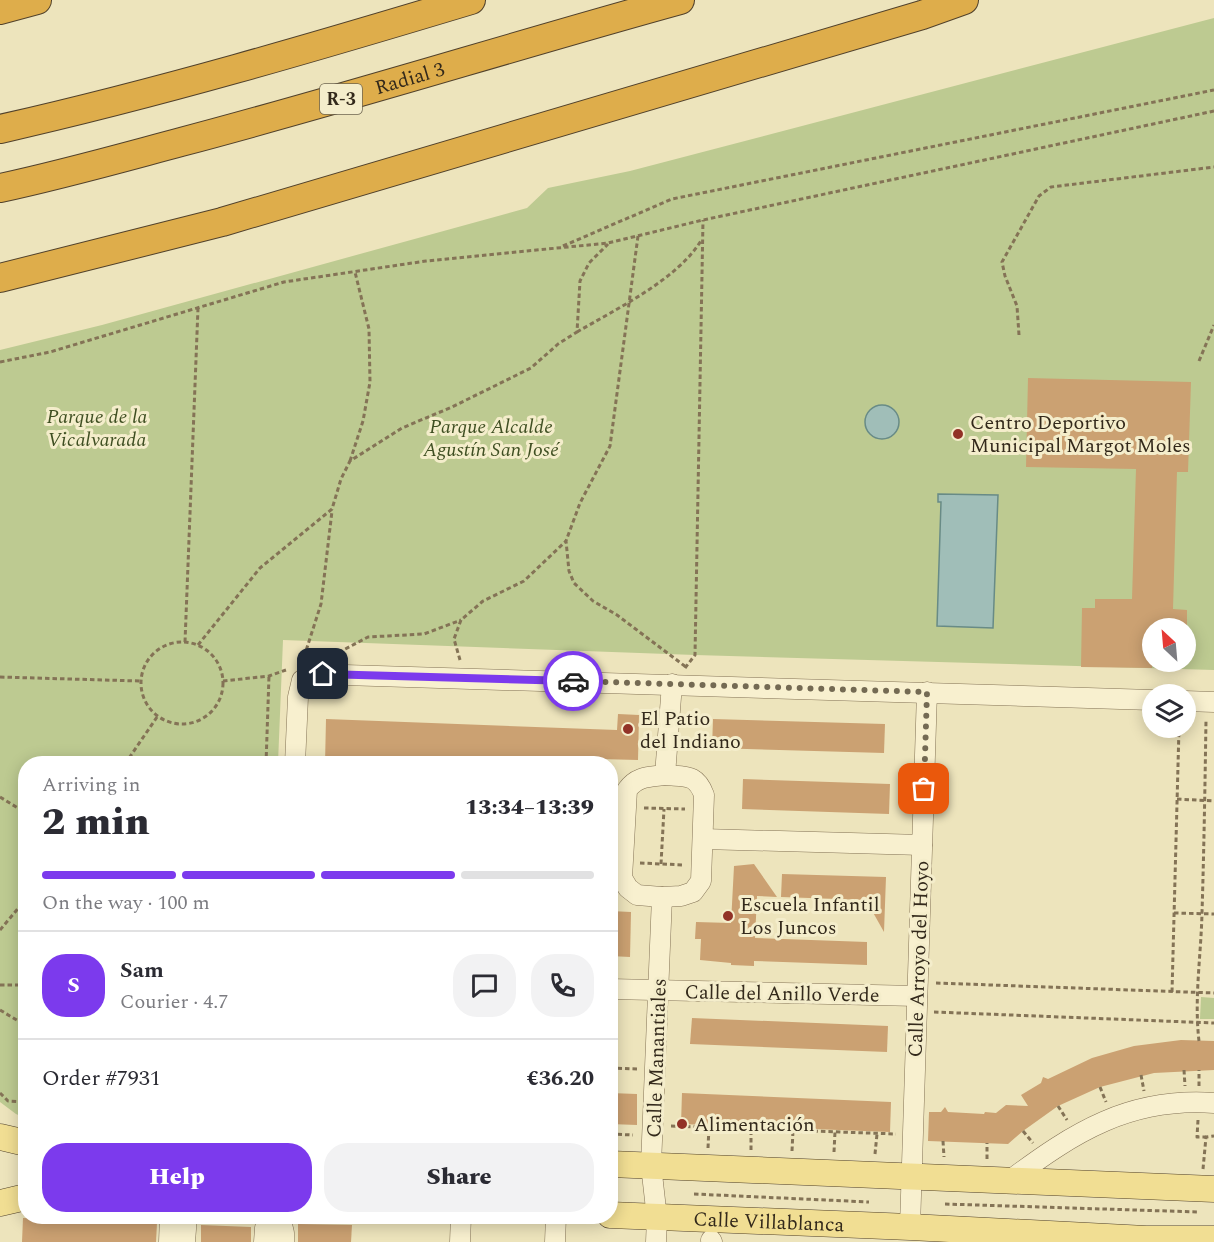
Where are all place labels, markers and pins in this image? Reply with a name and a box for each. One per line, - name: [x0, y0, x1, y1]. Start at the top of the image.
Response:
- place label: Centro Deportivo Municipal Margot Moles: [970, 408, 1191, 461]
- marker: Centro Deportivo Municipal Margot Moles: [951, 427, 965, 441]
- pin: [297, 648, 348, 699]
- place label: El Patio del Indiano: [640, 704, 741, 757]
- marker: El Patio del Indiano: [621, 722, 635, 736]
- pin: [898, 763, 949, 814]
- place label: Escuela Infantil Los Juncos: [740, 890, 880, 943]
- marker: Escuela Infantil Los Juncos: [721, 909, 735, 923]
- place label: Alimentación: [694, 1110, 815, 1140]
- marker: Alimentación: [675, 1117, 689, 1131]

